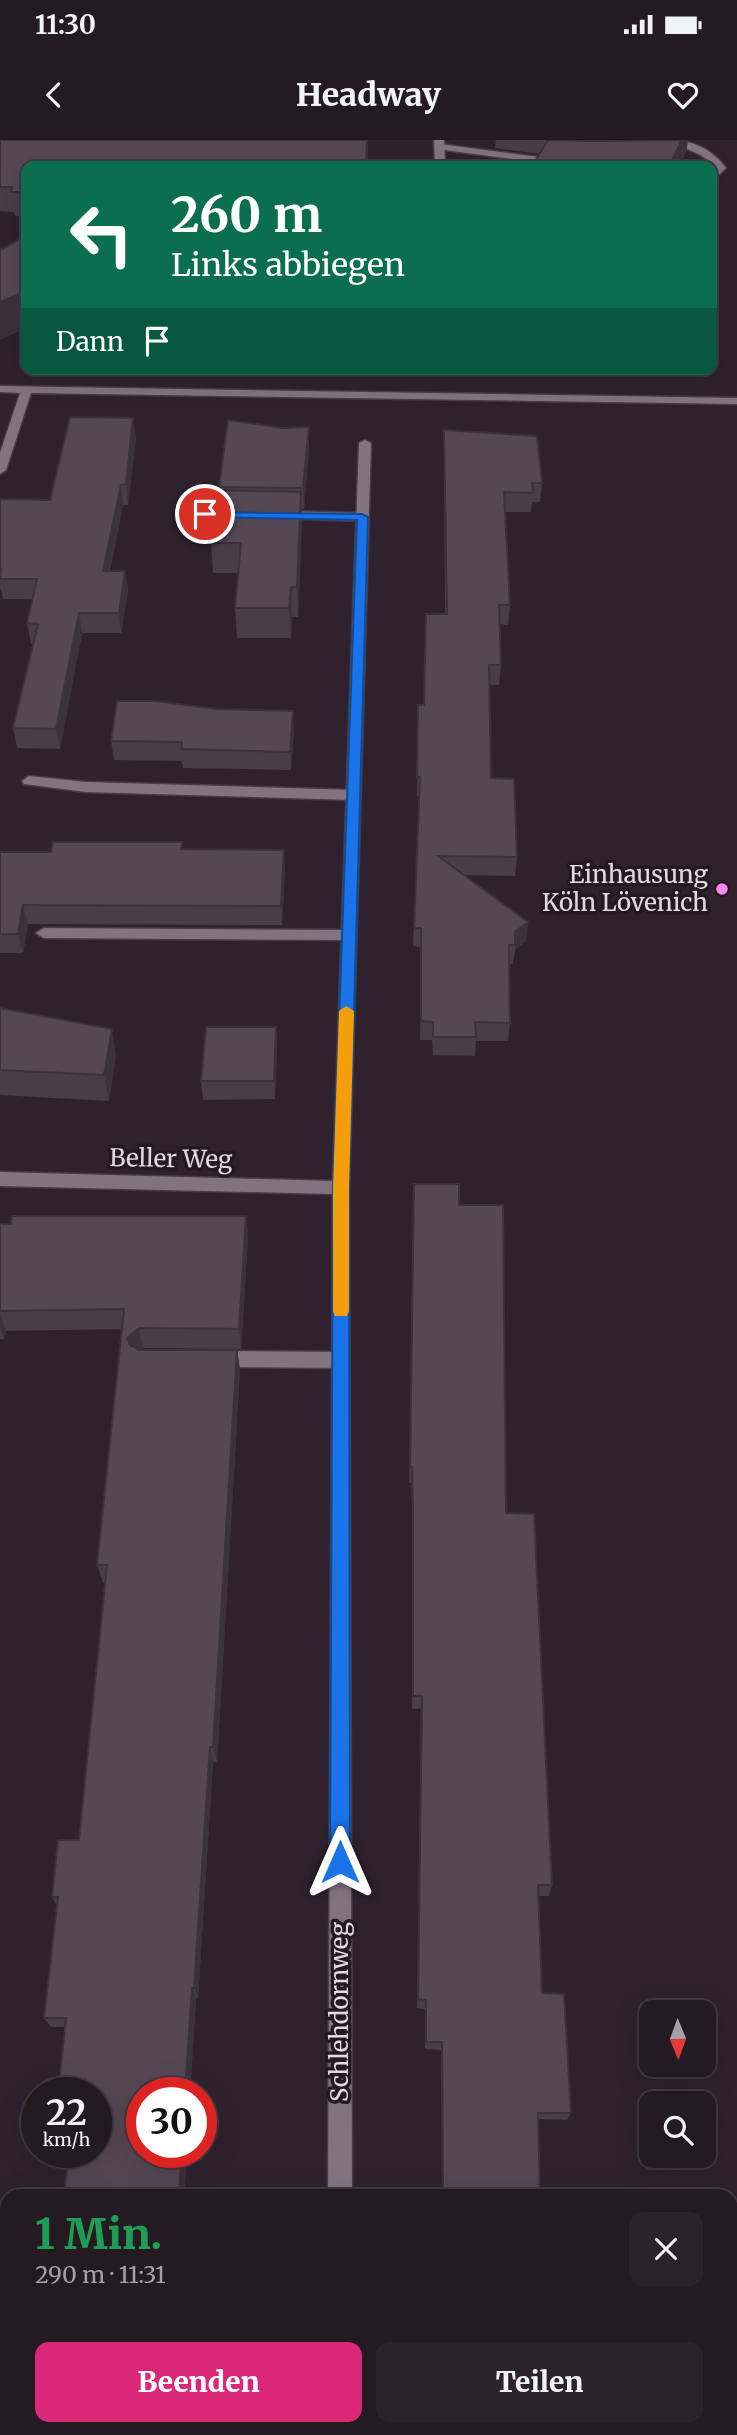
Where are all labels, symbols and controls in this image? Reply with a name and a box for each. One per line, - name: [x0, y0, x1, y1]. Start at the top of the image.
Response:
- text: 11:30: [35, 8, 96, 41]
- text: Headway: [296, 75, 441, 115]
- icon: back: [35, 76, 73, 114]
- icon: heart: [664, 76, 702, 114]
- text: 260 m: [171, 184, 322, 245]
- icon: left: [56, 189, 147, 280]
- text: Links abbiegen: [171, 245, 405, 285]
- icon: arrive: [138, 322, 176, 360]
- text: Dann: [56, 325, 124, 358]
- pin: [175, 484, 235, 544]
- icon: arrive: [186, 495, 224, 533]
- place label: Einhausung Köln Lövenich: [542, 859, 708, 918]
- marker: Einhausung Köln Lövenich: [714, 881, 730, 897]
- street label: Beller Weg: [109, 1142, 233, 1175]
- position arrow: [303, 1825, 377, 1899]
- street label: Schlehdornweg: [324, 1922, 355, 2102]
- north arrow: [639, 2000, 716, 2077]
- map controls: [639, 2000, 716, 2168]
- speed limit sign: 30: [126, 2077, 217, 2168]
- text: 22: [46, 2091, 87, 2135]
- button: search: [639, 2091, 716, 2168]
- text: km/h: [43, 2128, 90, 2151]
- text: 1 Min.: [35, 2208, 162, 2260]
- button: close: [629, 2212, 703, 2286]
- text: 290 m · 11:31: [35, 2260, 166, 2289]
- button: Beenden: [35, 2342, 362, 2422]
- button: Teilen: [376, 2342, 703, 2422]

